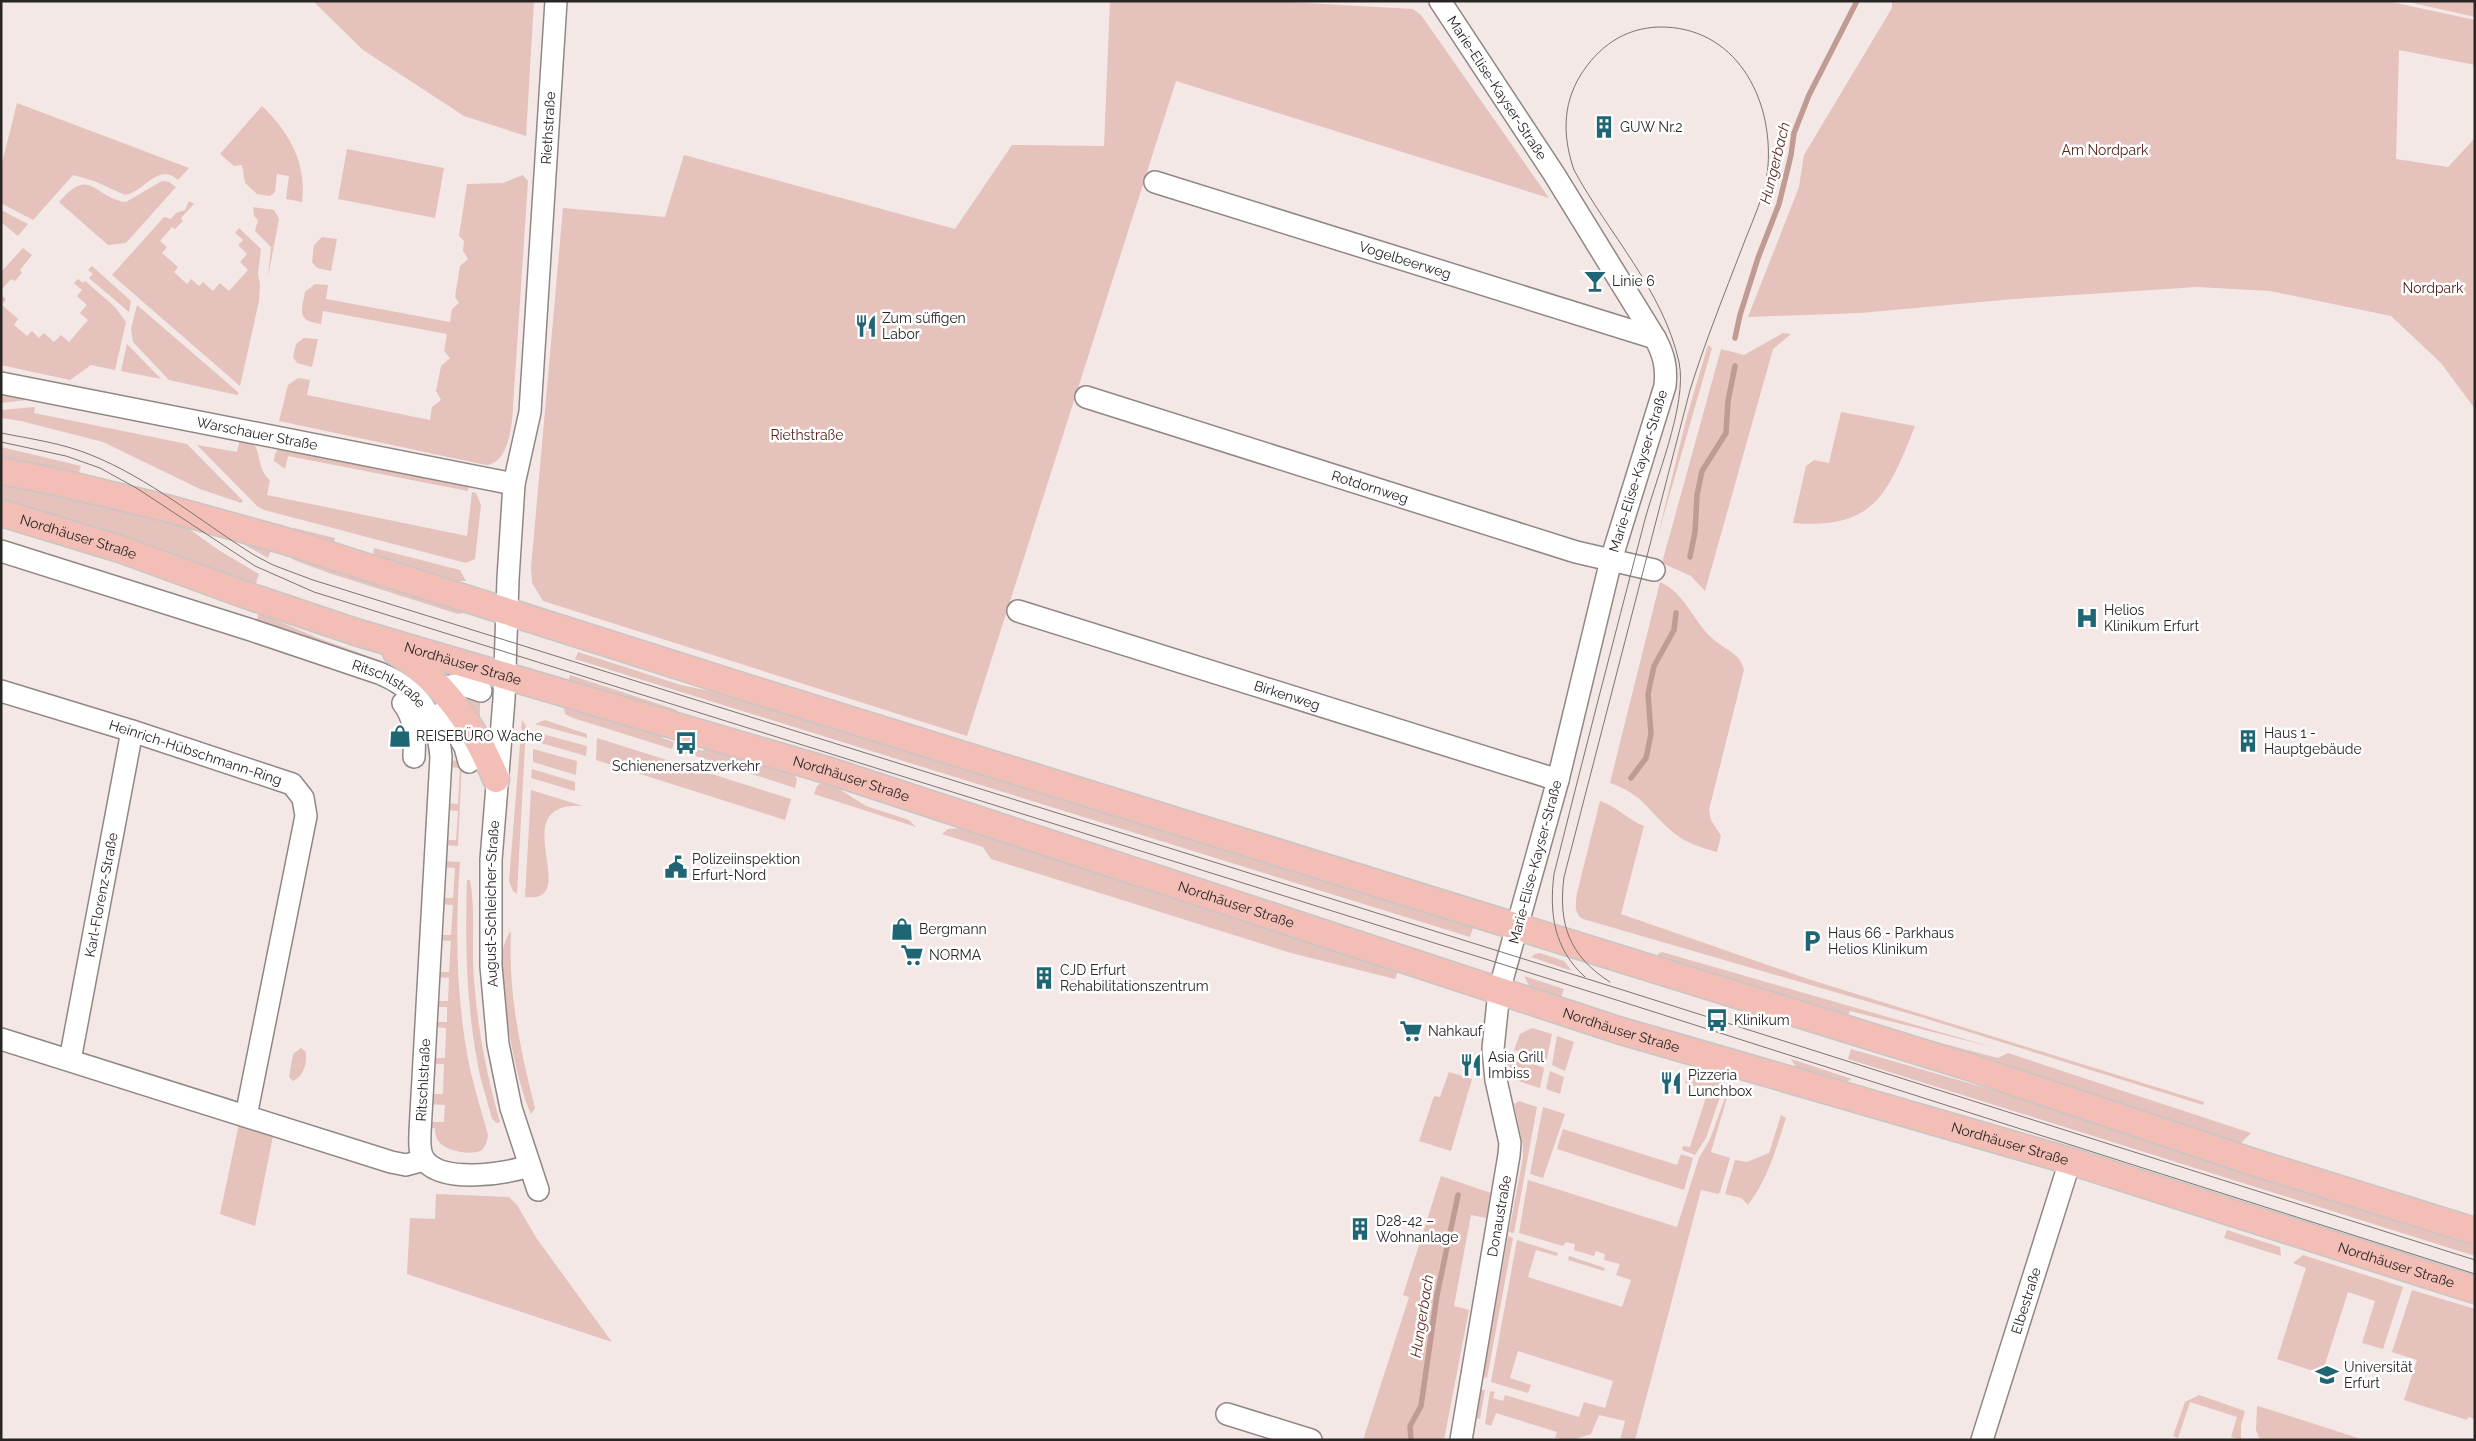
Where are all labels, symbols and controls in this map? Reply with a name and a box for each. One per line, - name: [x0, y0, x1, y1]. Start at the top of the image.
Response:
- street label: Marie-Elise-Kayser-Straße: [1444, 13, 1550, 163]
- street label: Riethstraße: [538, 91, 558, 165]
- building icon: GUW Nr.2: [1591, 114, 1617, 140]
- place label: GUW Nr.2: [1620, 119, 1683, 135]
- water label: Hungerbach: [1756, 120, 1794, 206]
- park label: Am Nordpark: [2062, 142, 2149, 158]
- street label: Vogelbeerweg: [1357, 238, 1453, 282]
- bar icon: Linie 6: [1582, 268, 1608, 294]
- place label: Linie 6: [1612, 273, 1655, 289]
- park label: Nordpark: [2402, 280, 2464, 296]
- place label: Zum süffigen Labor: [882, 310, 966, 342]
- restaurant icon: Zum süffigen Labor: [853, 313, 879, 339]
- street label: Marie-Elise-Kayser-Straße: [1606, 388, 1670, 554]
- street label: Warschauer Straße: [195, 414, 319, 453]
- park label: Riethstraße: [770, 427, 844, 443]
- street label: Rotdornweg: [1330, 467, 1411, 507]
- street label: Nordhäuser Straße: [18, 511, 139, 562]
- place label: Helios Klinikum Erfurt: [2104, 602, 2199, 634]
- hospital icon: Helios Klinikum Erfurt: [2074, 605, 2100, 631]
- street label: Nordhäuser Straße: [402, 639, 523, 688]
- street label: Ritschlstraße: [350, 657, 429, 711]
- street label: Birkenweg: [1252, 677, 1322, 713]
- street label: Heinrich-Hübschmann-Ring: [107, 716, 284, 788]
- shop icon: REISEBÜRO Wache: [387, 723, 413, 749]
- place label: Haus 1 - Hauptgebäude: [2264, 725, 2362, 757]
- place label: REISEBÜRO Wache: [416, 726, 542, 744]
- building icon: Haus 1 - Hauptgebäude: [2235, 728, 2261, 754]
- bus stop icon: Schienenersatzverkehr: [673, 730, 699, 756]
- street label: Nordhäuser Straße: [791, 753, 912, 805]
- place label: Schienenersatzverkehr: [612, 758, 760, 774]
- street label: Marie-Elise-Kayser-Straße: [1505, 778, 1565, 946]
- street label: August-Schleicher-Straße: [483, 820, 502, 988]
- street label: Karl-Florenz-Straße: [82, 831, 121, 959]
- place label: Polizeiinspektion Erfurt-Nord: [692, 851, 800, 883]
- public building icon: Polizeiinspektion Erfurt-Nord: [663, 854, 689, 880]
- street label: Nordhäuser Straße: [1176, 878, 1296, 931]
- shop icon: Bergmann: [889, 916, 915, 942]
- place label: Bergmann: [919, 921, 987, 937]
- place label: Haus 66 - Parkhaus Helios Klinikum: [1828, 925, 1954, 957]
- parking icon: Haus 66 - Parkhaus Helios Klinikum: [1799, 928, 1825, 954]
- supermarket icon: NORMA: [899, 942, 925, 968]
- place label: NORMA: [929, 947, 982, 963]
- place label: CJD Erfurt Rehabilitationszentrum: [1060, 962, 1209, 994]
- building icon: CJD Erfurt Rehabilitationszentrum: [1031, 965, 1057, 991]
- street label: Nordhäuser Straße: [1561, 1004, 1681, 1055]
- bus stop icon: Klinikum: [1704, 1007, 1730, 1033]
- place label: Klinikum: [1734, 1012, 1790, 1028]
- supermarket icon: Nahkauf: [1398, 1018, 1424, 1044]
- place label: Nahkauf: [1428, 1023, 1484, 1039]
- street label: Ritschlstraße: [413, 1038, 433, 1122]
- place label: Asia Grill Imbiss: [1488, 1049, 1544, 1081]
- restaurant icon: Asia Grill Imbiss: [1458, 1052, 1484, 1078]
- place label: Pizzeria Lunchbox: [1688, 1067, 1752, 1099]
- restaurant icon: Pizzeria Lunchbox: [1658, 1070, 1684, 1096]
- street label: Nordhäuser Straße: [1949, 1119, 2070, 1168]
- street label: Donaustraße: [1484, 1174, 1514, 1258]
- place label: D28-42 – Wohnanlage: [1376, 1213, 1458, 1245]
- building icon: D28-42 – Wohnanlage: [1347, 1216, 1373, 1242]
- street label: Nordhäuser Straße: [2336, 1239, 2457, 1291]
- street label: Elbestraße: [2008, 1265, 2044, 1336]
- water label: Hungerbach: [1407, 1273, 1437, 1359]
- place label: Universität Erfurt: [2344, 1359, 2413, 1391]
- school or university icon: Universität Erfurt: [2314, 1362, 2340, 1388]

